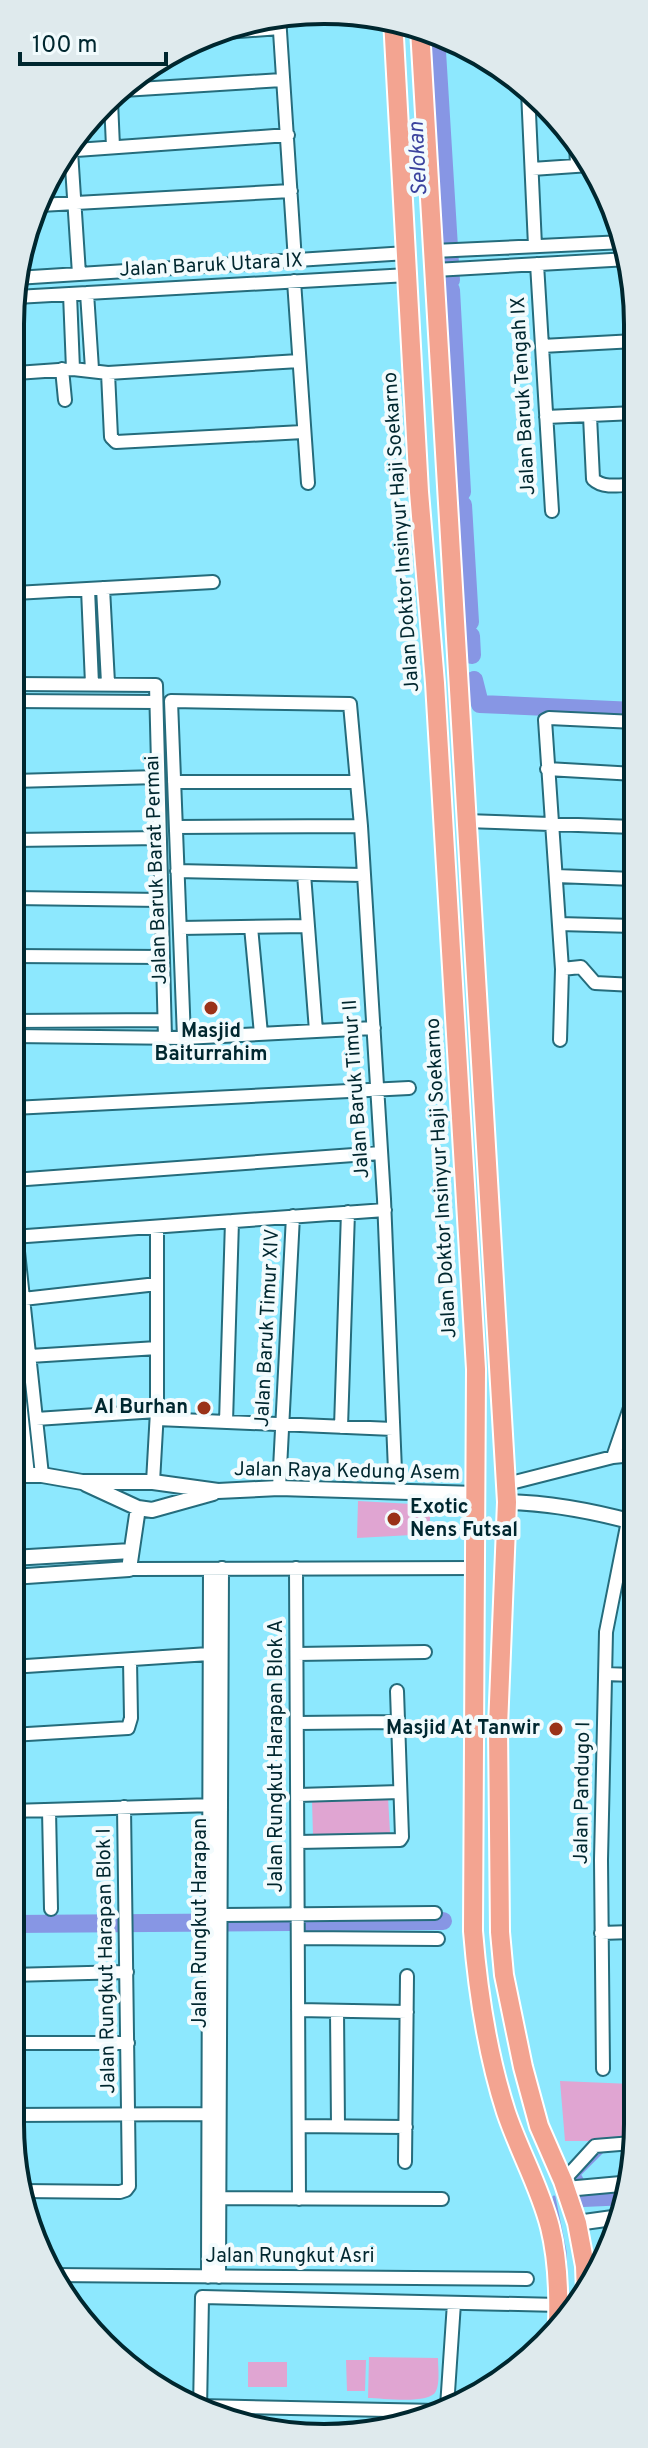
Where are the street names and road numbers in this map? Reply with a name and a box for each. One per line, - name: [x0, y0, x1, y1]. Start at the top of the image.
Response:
- street label: Jalan Baruk Utara IX: [119, 248, 303, 284]
- street label: Jalan Baruk Tengah IX: [506, 296, 542, 496]
- street label: Jalan Doktor Insinyur Haji Soekarno: [378, 371, 426, 693]
- street label: Jalan Baruk Barat Permai: [140, 755, 174, 985]
- street label: Jalan Baruk Timur II: [338, 998, 376, 1180]
- street label: Jalan Doktor Insinyur Haji Soekarno: [421, 1017, 463, 1339]
- street label: Jalan Baruk Timur XIV: [250, 1228, 286, 1428]
- street label: Jalan Raya Kedung Asem: [234, 1457, 460, 1487]
- street label: Jalan Rungkut Harapan Blok A: [264, 1620, 290, 1892]
- street label: Jalan Pandugo I: [569, 1721, 597, 1865]
- street label: Jalan Rungkut Harapan: [188, 1818, 214, 2028]
- street label: Jalan Rungkut Harapan Blok I: [92, 1828, 122, 2094]
- street label: Jalan Rungkut Asri: [205, 2244, 375, 2270]

